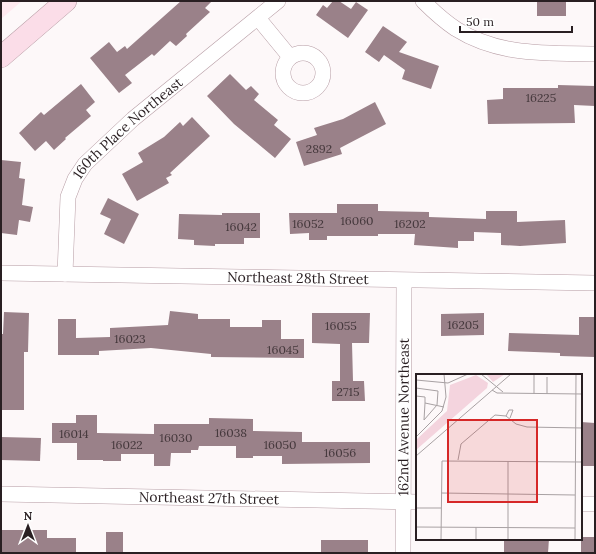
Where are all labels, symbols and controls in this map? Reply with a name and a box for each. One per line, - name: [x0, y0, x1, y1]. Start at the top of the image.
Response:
- scale bar: [460, 8, 572, 34]
- text: 50 m: [466, 14, 494, 29]
- street label: 160th Place Northeast: [69, 73, 187, 182]
- house number: 16225: [526, 90, 556, 105]
- house number: 2892: [306, 141, 332, 156]
- house number: 16060: [340, 213, 374, 228]
- house number: 16052: [292, 216, 324, 231]
- house number: 16202: [394, 216, 426, 231]
- house number: 16042: [225, 219, 257, 234]
- street label: Northeast 28th Street: [227, 268, 370, 288]
- house number: 16205: [447, 317, 479, 332]
- house number: 16055: [325, 318, 357, 333]
- house number: 16023: [114, 331, 146, 346]
- street label: 162nd Avenue Northeast: [394, 337, 413, 496]
- house number: 16045: [267, 342, 299, 357]
- inset map: [416, 374, 582, 540]
- house number: 2715: [337, 384, 359, 399]
- house number: 16038: [215, 425, 247, 440]
- house number: 16014: [59, 426, 89, 441]
- house number: 16030: [160, 430, 192, 445]
- house number: 16022: [111, 437, 143, 452]
- house number: 16050: [264, 437, 296, 452]
- house number: 16056: [324, 445, 356, 460]
- street label: Northeast 27th Street: [139, 488, 280, 508]
- north arrow: [8, 506, 48, 546]
- text: N: [24, 509, 33, 523]

